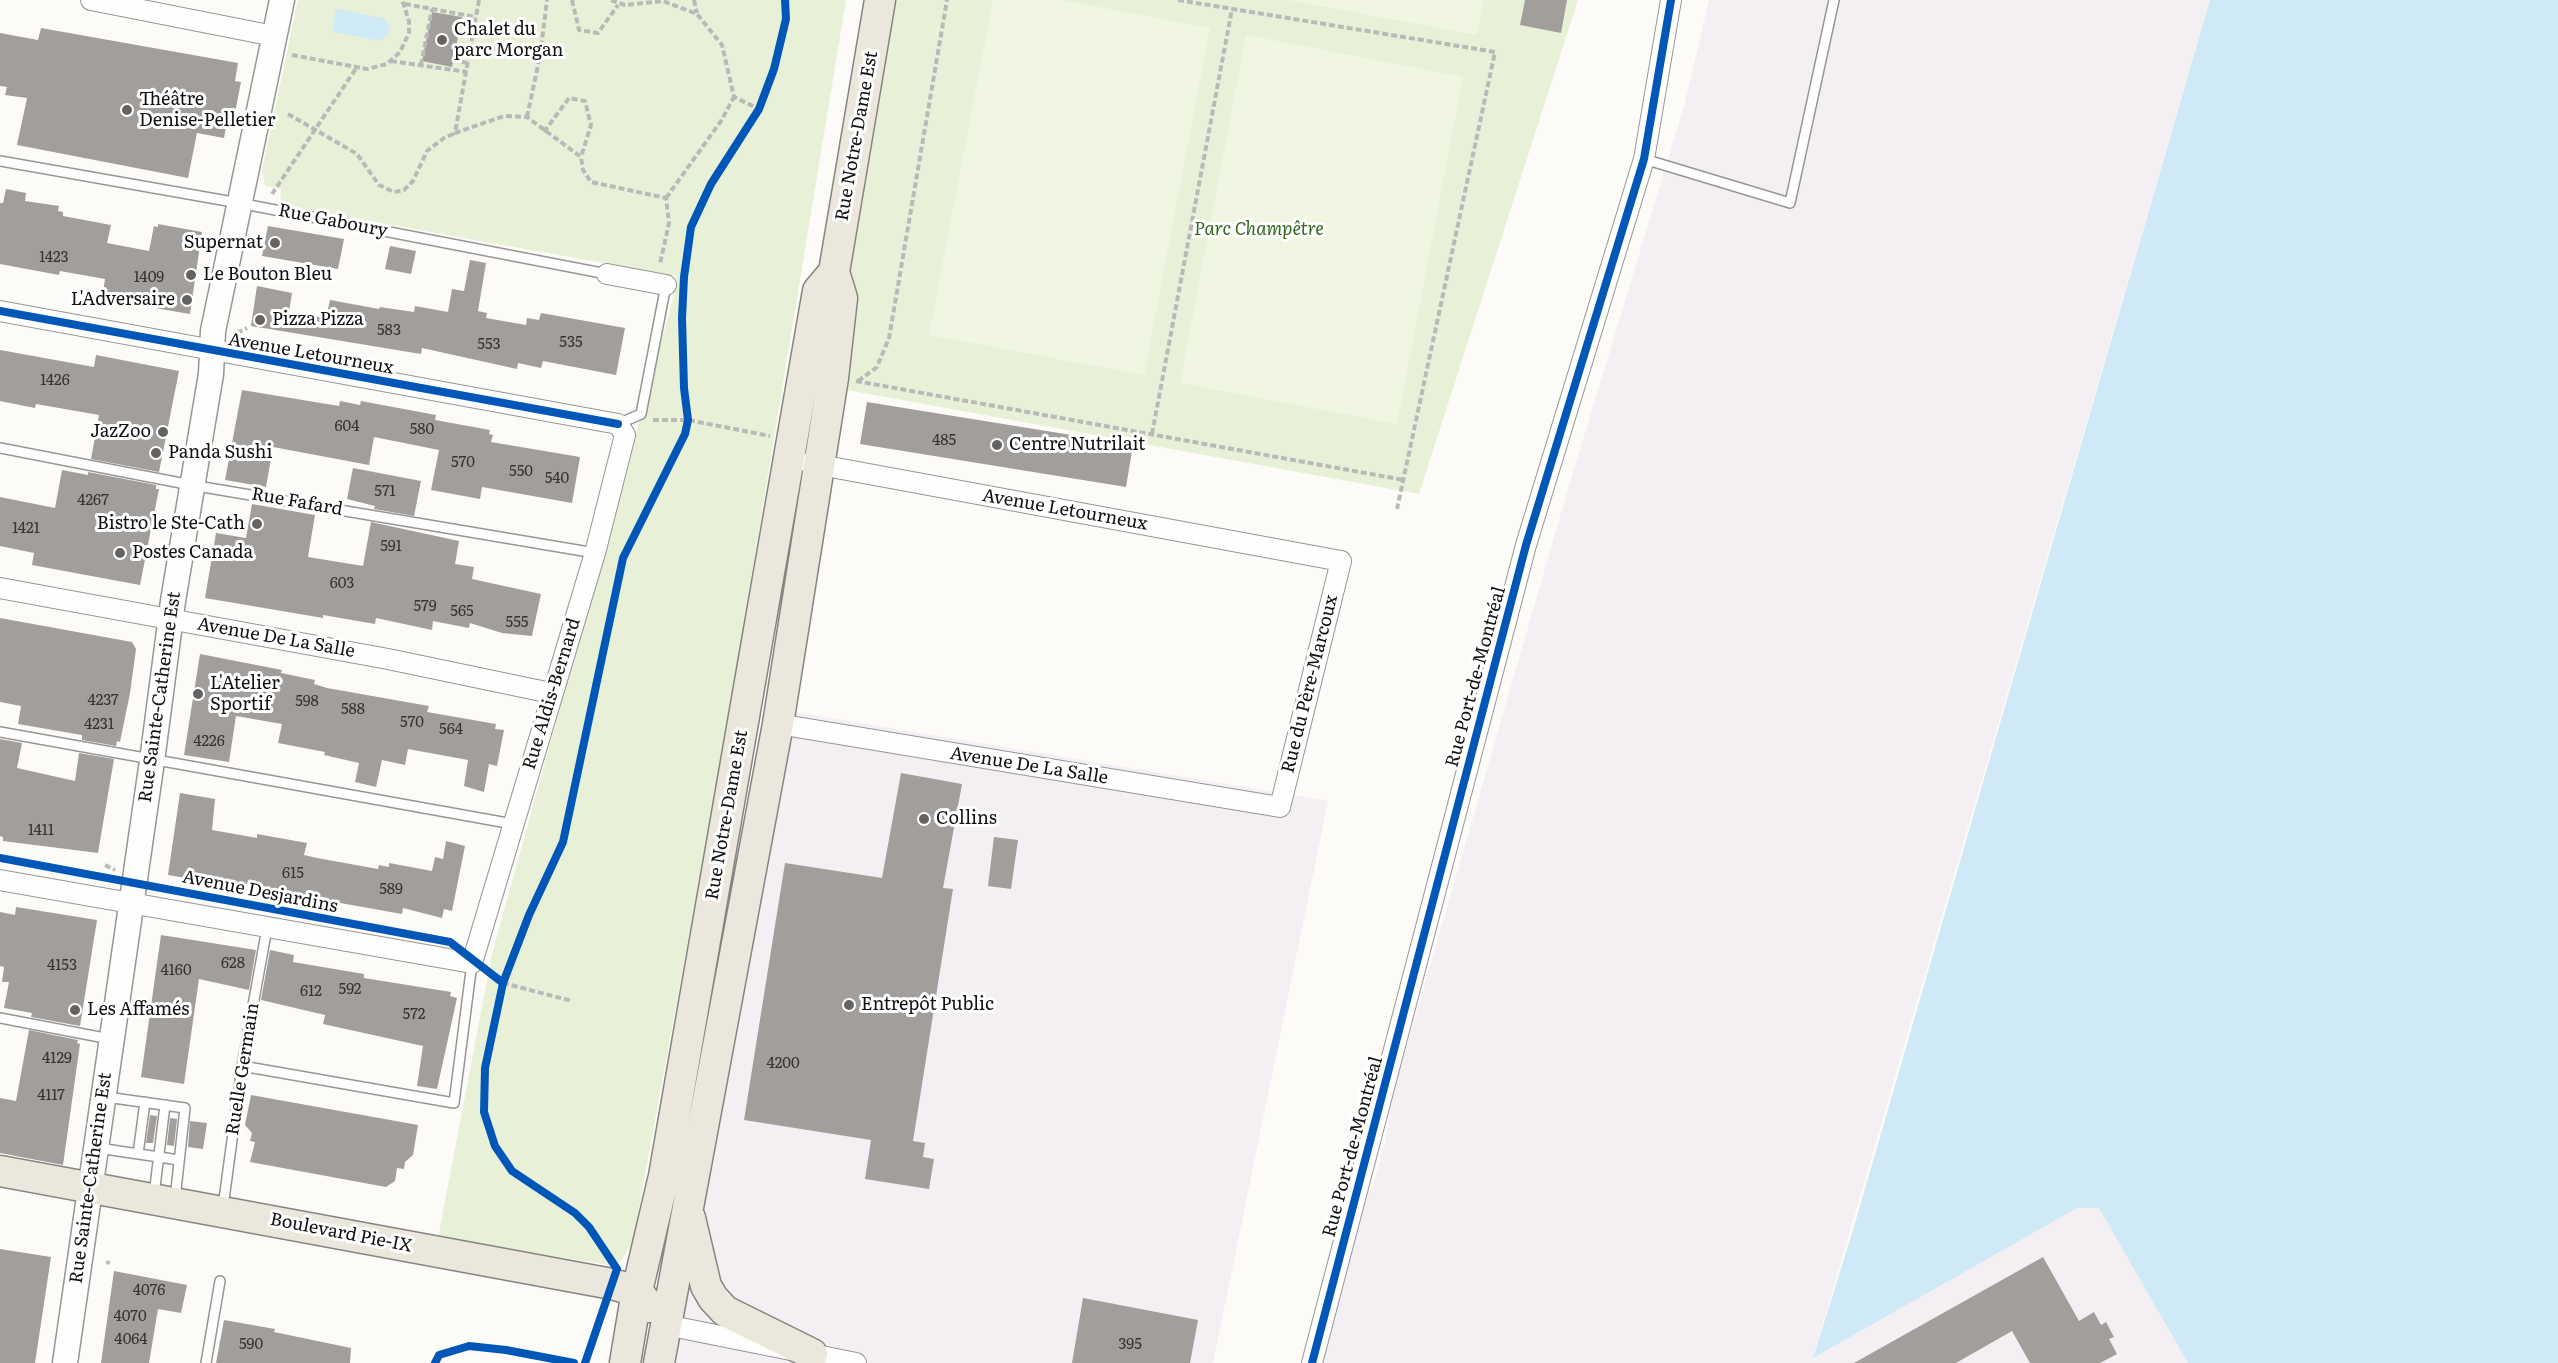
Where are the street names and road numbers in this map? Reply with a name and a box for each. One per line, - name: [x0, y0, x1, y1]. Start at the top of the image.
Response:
- street label: Rue Notre-Dame Est: [831, 49, 883, 223]
- street label: Rue Gaboury: [276, 200, 390, 242]
- street label: Avenue Letourneux: [227, 329, 395, 379]
- street label: Rue Fafard: [250, 483, 344, 521]
- street label: Avenue Letourneux: [981, 485, 1149, 535]
- street label: Rue Port-de-Montréal: [1441, 584, 1511, 770]
- street label: Rue Sainte-Catherine Est: [134, 590, 186, 804]
- street label: Rue du Père-Marcoux: [1277, 593, 1343, 775]
- street label: Avenue De La Salle: [195, 613, 357, 663]
- street label: Rue Aldis-Bernard: [519, 616, 585, 772]
- street label: Rue Notre-Dame Est: [701, 728, 753, 902]
- street label: Avenue De La Salle: [948, 743, 1110, 789]
- street label: Avenue Desjardins: [180, 866, 340, 918]
- street label: Ruelle Germain: [222, 1001, 264, 1137]
- street label: Rue Port-de-Montréal: [1318, 1054, 1388, 1240]
- street label: Rue Sainte-Catherine Est: [65, 1071, 117, 1285]
- street label: Boulevard Pie-IX: [268, 1209, 414, 1257]

